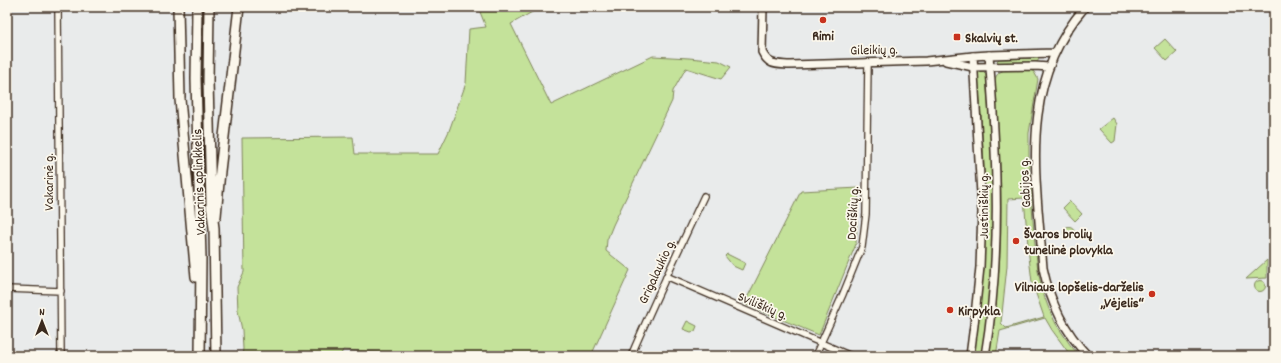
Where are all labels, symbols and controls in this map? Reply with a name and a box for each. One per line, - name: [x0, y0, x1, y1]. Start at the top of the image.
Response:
- marker: Rimi: [818, 15, 828, 25]
- place label: Rimi: [812, 27, 834, 47]
- place label: Skalvių st.: [965, 29, 1018, 49]
- marker: Skalvių st.: [952, 32, 962, 42]
- street label: Gileikių g.: [850, 41, 898, 61]
- street label: Vakarinis aplinkkelis: [188, 128, 212, 235]
- street label: Vakarinė g.: [40, 153, 60, 211]
- street label: Gabijos g.: [1015, 158, 1037, 208]
- street label: Justiniškių g.: [975, 173, 995, 239]
- street label: Dociškių g.: [843, 186, 865, 240]
- place label: Švaros brolių tunelinė plovykla: [1024, 225, 1114, 261]
- street label: Grigalaukio g.: [634, 236, 682, 308]
- marker: Švaros brolių tunelinė plovykla: [1011, 236, 1021, 246]
- place label: Vilniaus lopšelis-darželis „Vėjelis“: [1015, 278, 1145, 314]
- street label: Sviliškių g.: [734, 287, 790, 326]
- marker: Vilniaus lopšelis-darželis „Vėjelis“: [1147, 289, 1157, 299]
- north arrow: [22, 301, 62, 341]
- place label: Kirpykla: [958, 302, 1001, 322]
- text: N: [39, 305, 45, 321]
- marker: Kirpykla: [945, 305, 955, 315]

